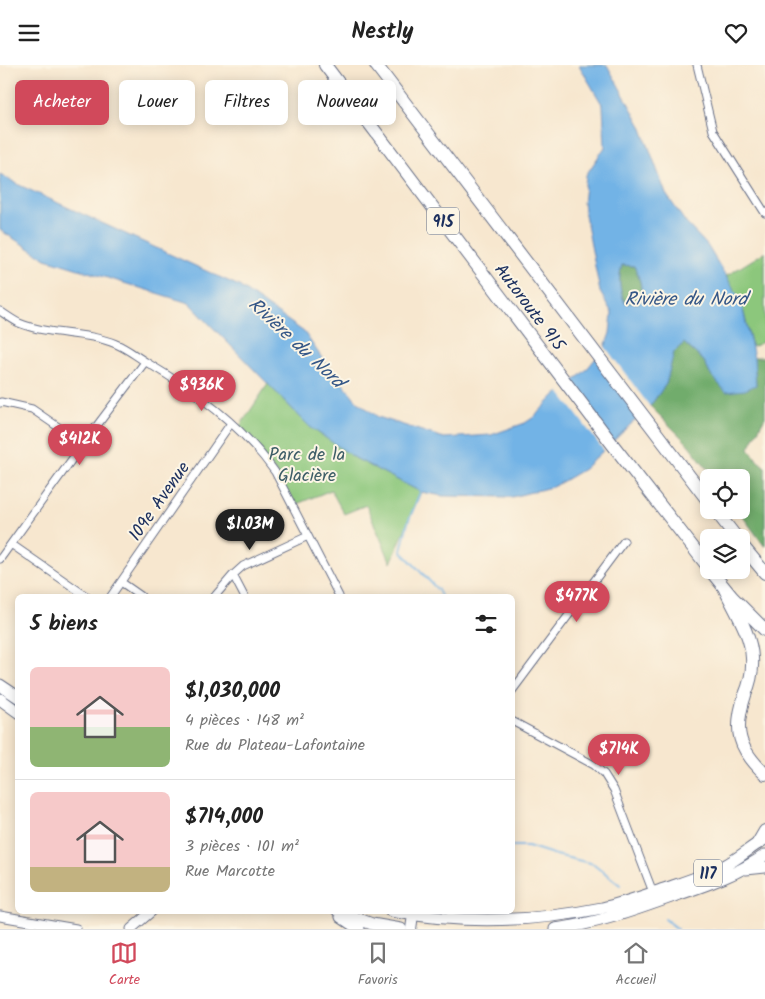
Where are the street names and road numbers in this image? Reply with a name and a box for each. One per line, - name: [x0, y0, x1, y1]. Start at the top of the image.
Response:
- road number: 915: [427, 207, 459, 235]
- street label: Autoroute 915: [486, 258, 572, 359]
- street label: 109e Avenue: [122, 456, 198, 548]
- road number: 117: [694, 859, 722, 886]

